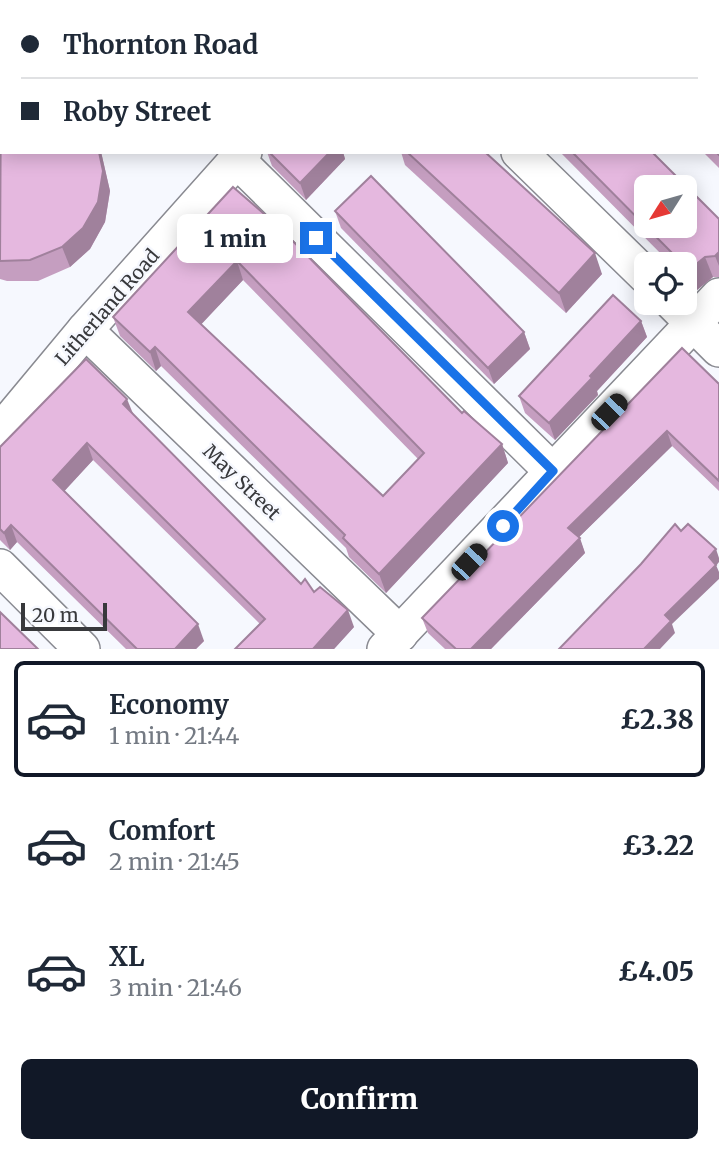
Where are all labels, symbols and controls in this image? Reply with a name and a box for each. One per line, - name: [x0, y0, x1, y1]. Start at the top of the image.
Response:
- text: Thornton Road: [63, 28, 258, 61]
- text: Roby Street: [63, 95, 211, 128]
- north arrow: [634, 175, 696, 238]
- map controls: [634, 175, 697, 315]
- callout: 1 min: [176, 214, 292, 262]
- route end: [300, 222, 332, 254]
- text: 1 min: [203, 224, 267, 253]
- street label: Litherland Road: [50, 244, 164, 370]
- button: locate: [634, 252, 697, 315]
- car: [587, 390, 632, 434]
- street label: May Street: [198, 439, 286, 525]
- route start: [487, 510, 519, 542]
- car: [447, 539, 492, 585]
- scale bar: [21, 600, 107, 632]
- text: 20 m: [32, 603, 79, 627]
- icon: car: [25, 688, 88, 751]
- text: Economy: [109, 688, 229, 721]
- text: £2.38: [620, 703, 694, 736]
- text: 1 min · 21:44: [109, 721, 240, 750]
- icon: car: [25, 814, 88, 877]
- text: Comfort: [109, 814, 215, 847]
- text: £3.22: [622, 829, 694, 862]
- text: 2 min · 21:45: [109, 847, 240, 876]
- icon: car: [25, 940, 88, 1003]
- text: XL: [109, 940, 145, 973]
- text: £4.05: [618, 955, 694, 988]
- text: 3 min · 21:46: [109, 973, 242, 1002]
- button: Confirm: [21, 1059, 698, 1139]

